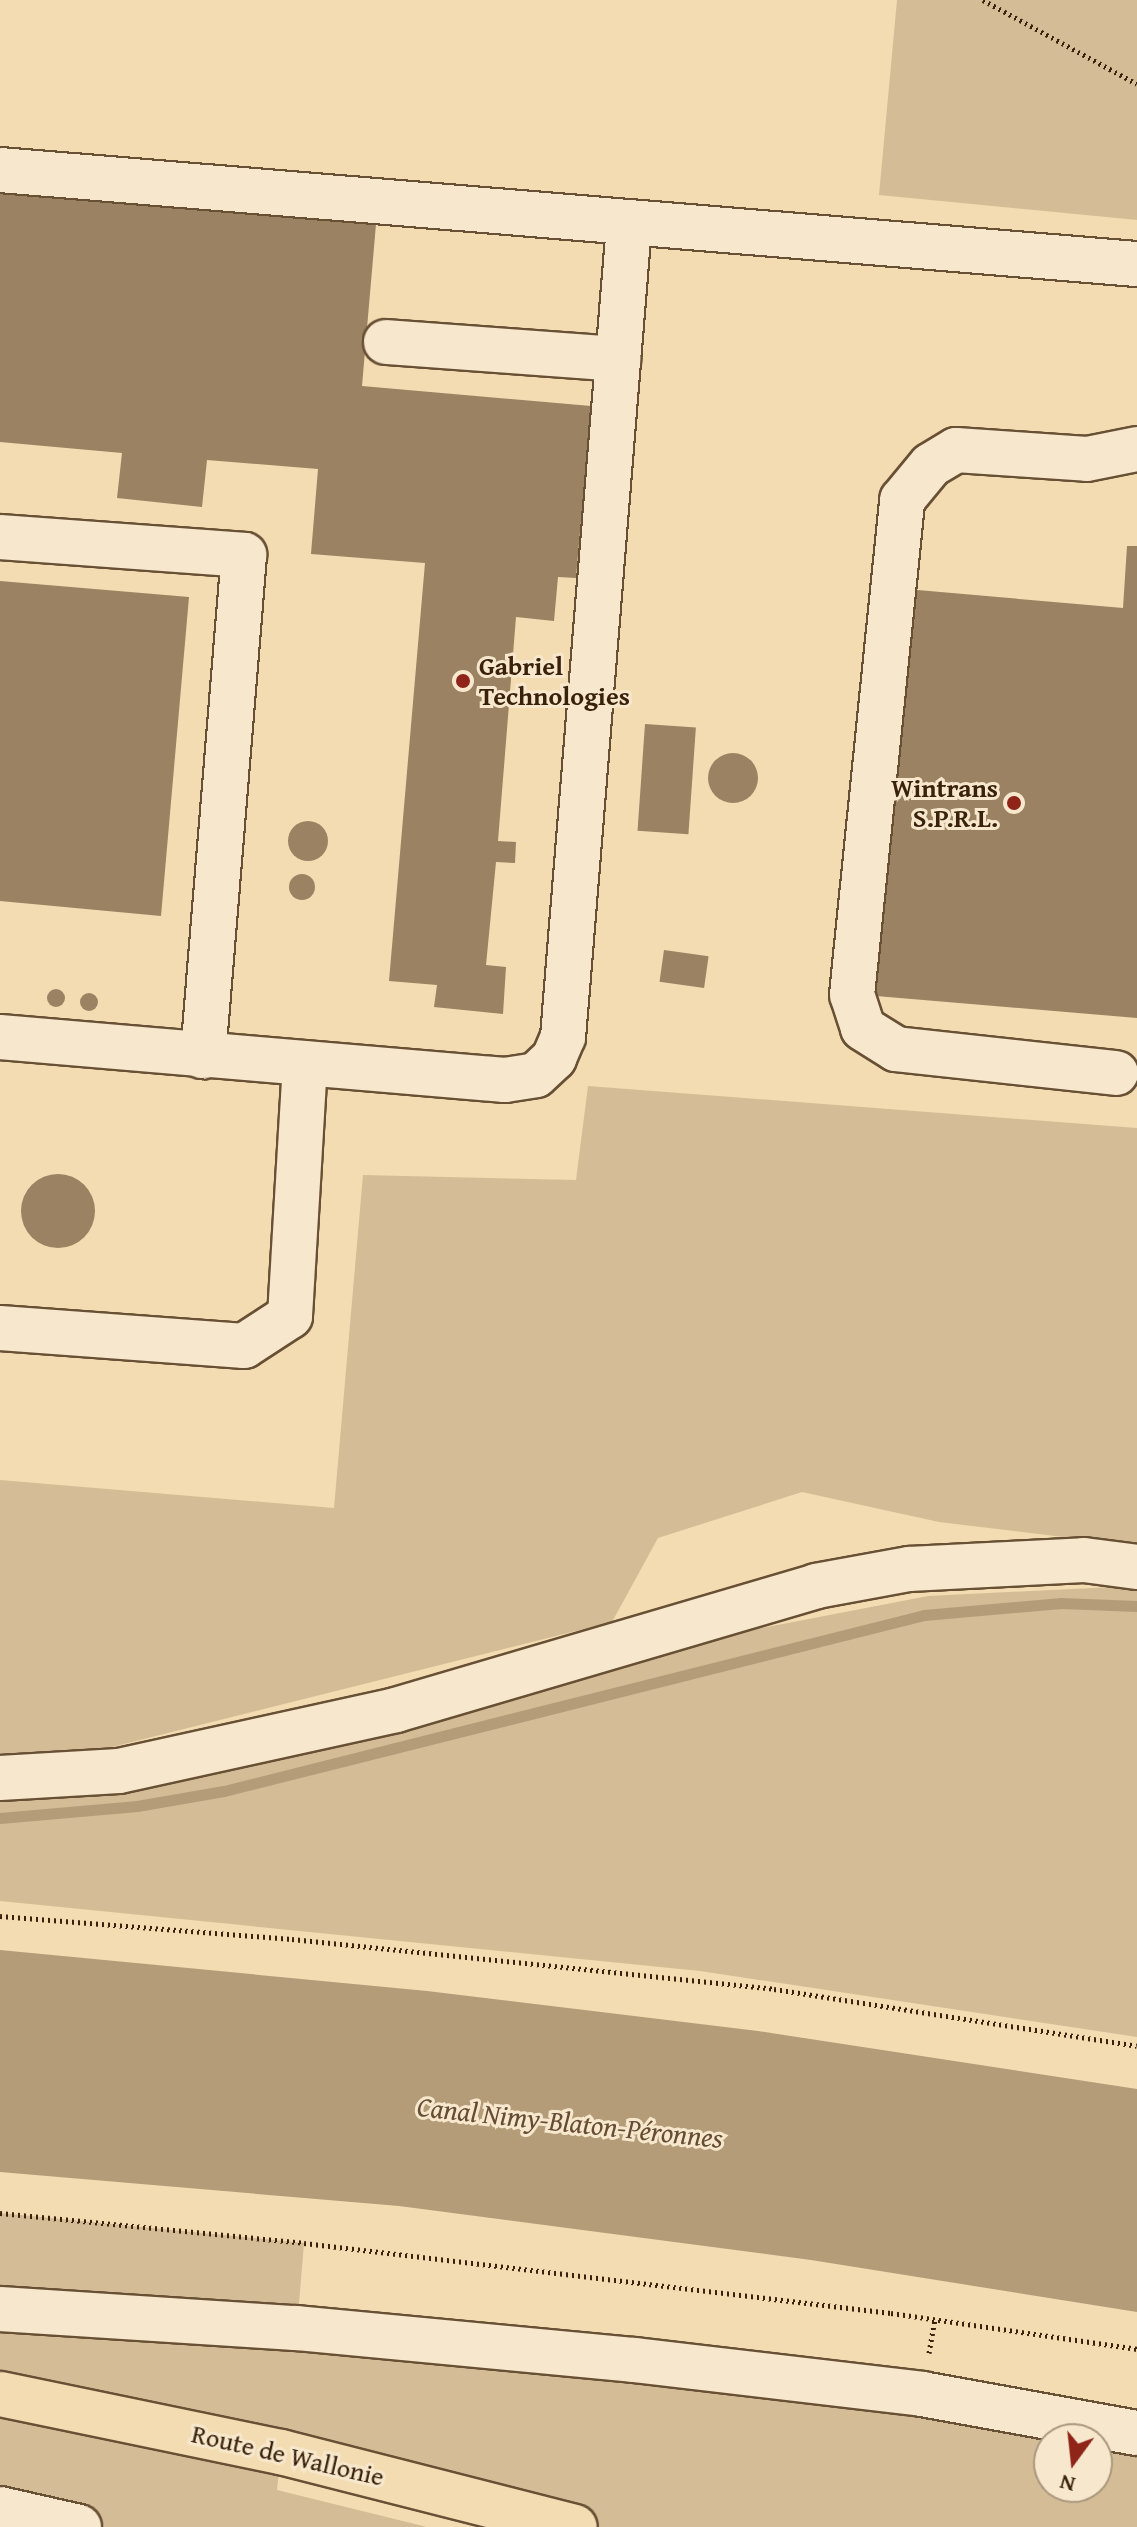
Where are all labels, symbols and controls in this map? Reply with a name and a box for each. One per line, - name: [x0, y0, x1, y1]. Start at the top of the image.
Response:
- place label: Gabriel Technologies: [479, 650, 630, 712]
- marker: Gabriel Technologies: [454, 672, 472, 690]
- place label: Wintrans S.P.R.L.: [891, 772, 998, 834]
- marker: Wintrans S.P.R.L.: [1005, 794, 1023, 812]
- water label: Canal Nimy-Blaton-Péronnes: [415, 2089, 725, 2155]
- street label: Route de Wallonie: [189, 2418, 387, 2492]
- north arrow: [1033, 2423, 1113, 2503]
- text: N: [1056, 2467, 1079, 2502]

